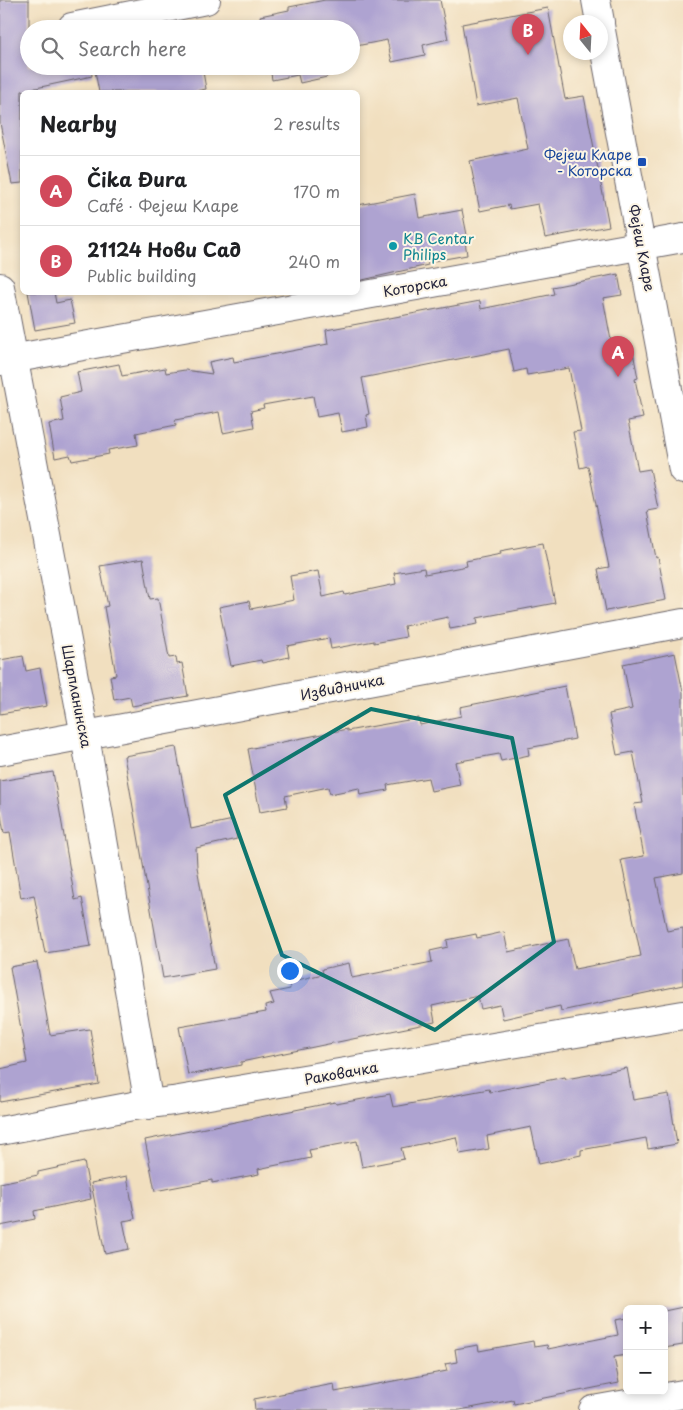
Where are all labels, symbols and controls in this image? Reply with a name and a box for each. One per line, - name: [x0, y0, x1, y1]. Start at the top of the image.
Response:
- pin: B: [512, 14, 544, 55]
- north arrow: [563, 15, 608, 60]
- search box: [20, 20, 360, 75]
- icon: search: [38, 34, 66, 62]
- text: Search here: [78, 34, 187, 62]
- text: Nearby: [40, 107, 117, 139]
- text: 2 results: [273, 111, 340, 135]
- place label: Фејеш Кларе - Которска: [544, 144, 632, 181]
- marker: Фејеш Кларе - Которска: [636, 156, 648, 168]
- text: Čika Đura: [87, 165, 187, 193]
- text: A: [50, 179, 62, 203]
- text: 170 m: [294, 179, 340, 203]
- text: Café · Фејеш Кларе: [87, 193, 239, 217]
- street label: Фејеш Кларе: [623, 203, 661, 293]
- place label: KB Centar Philips: [403, 228, 475, 265]
- text: 21124 Нови Сад: [87, 235, 241, 263]
- marker: KB Centar Philips: [387, 240, 399, 252]
- text: B: [51, 249, 61, 273]
- text: 240 m: [288, 249, 340, 273]
- text: Public building: [87, 263, 197, 287]
- street label: Которска: [381, 270, 449, 302]
- pin: A: [602, 336, 634, 377]
- street label: Шарпланинска: [57, 643, 97, 750]
- street label: Извидничка: [298, 669, 386, 705]
- your location: [277, 958, 303, 984]
- street label: Раковачка: [302, 1056, 380, 1090]
- map controls: [623, 1305, 668, 1395]
- button: +: [623, 1305, 668, 1350]
- button: −: [623, 1350, 668, 1395]

